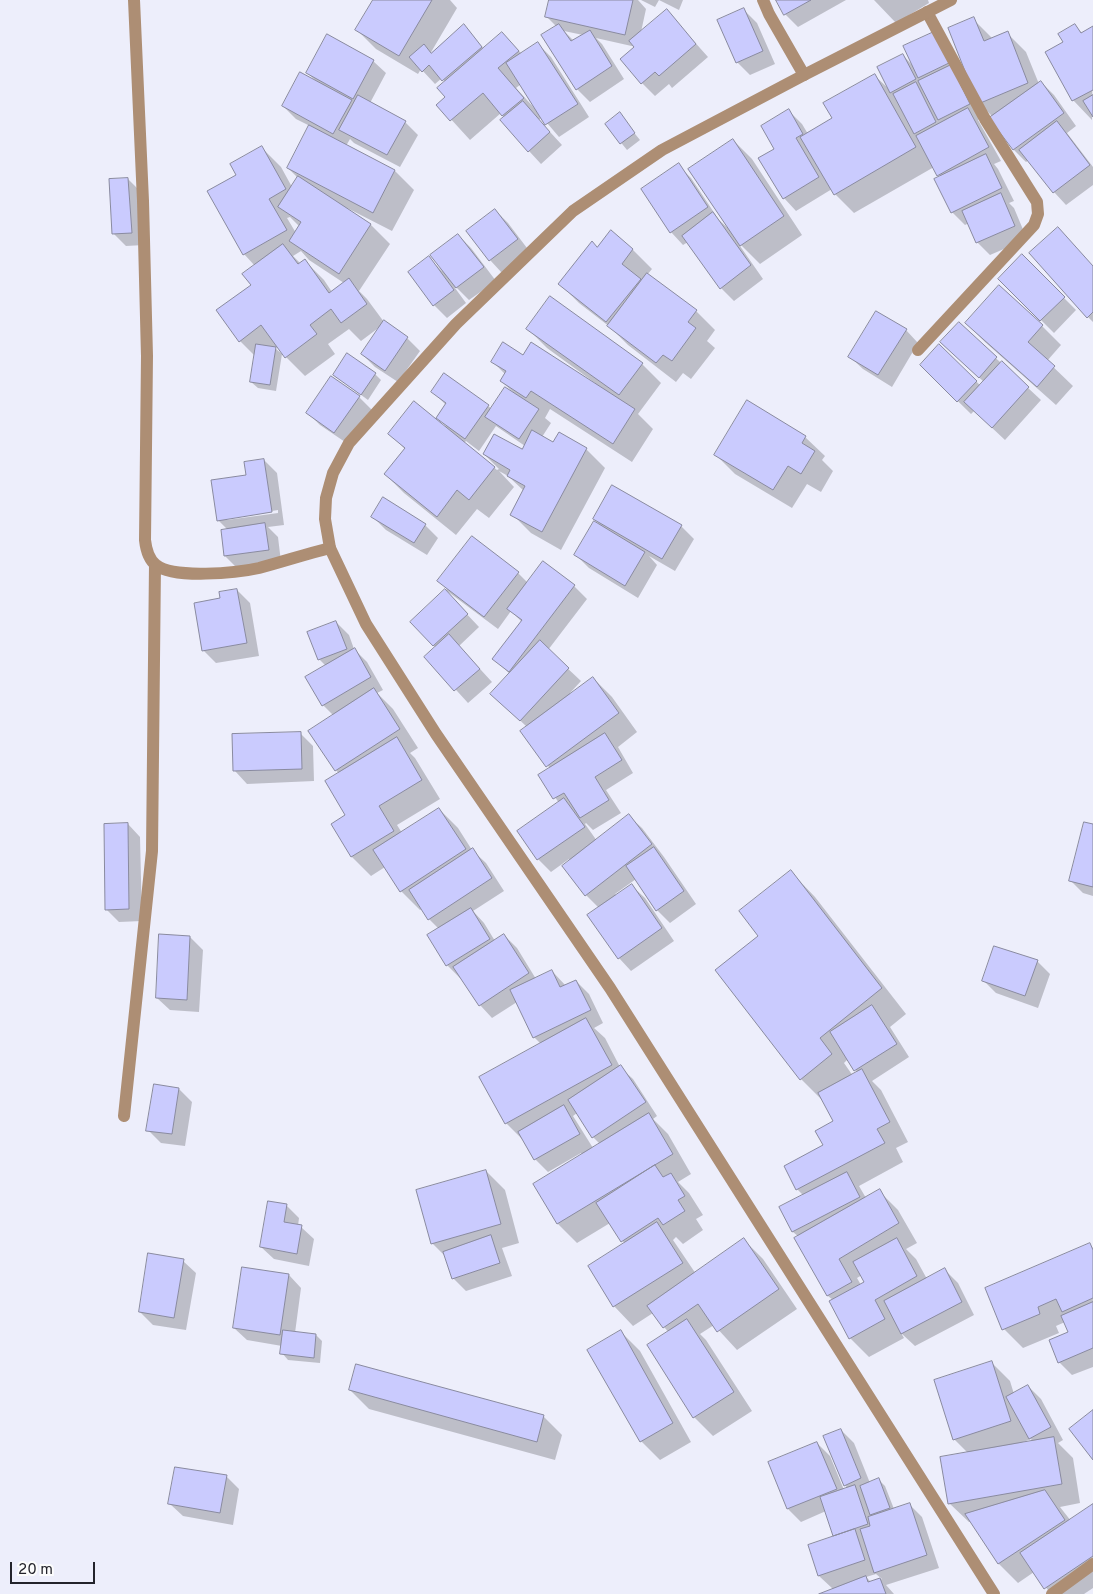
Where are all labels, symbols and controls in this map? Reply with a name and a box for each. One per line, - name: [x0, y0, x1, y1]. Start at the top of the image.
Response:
- scale bar: [12, 1552, 98, 1584]
- text: 20 m: [18, 1561, 53, 1580]

